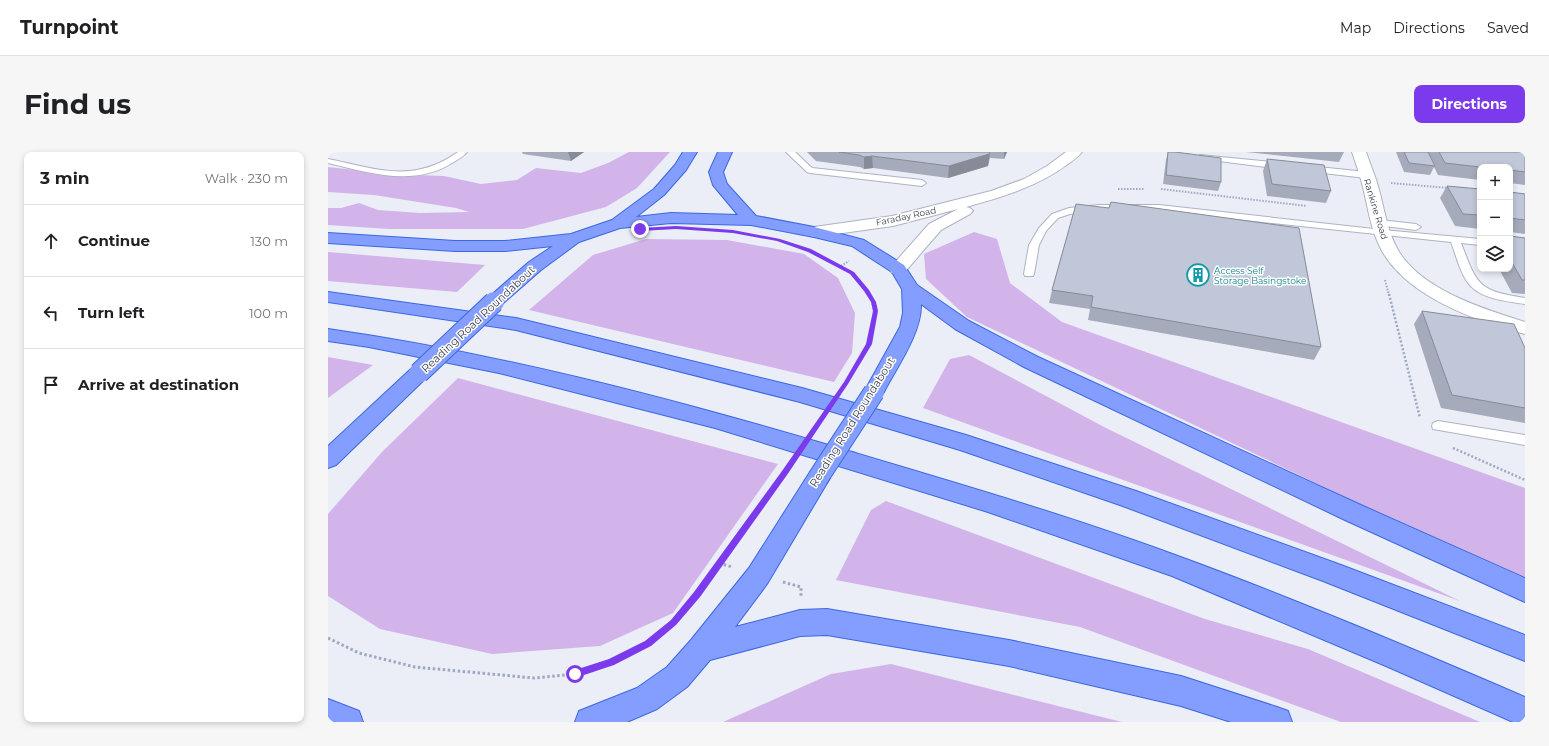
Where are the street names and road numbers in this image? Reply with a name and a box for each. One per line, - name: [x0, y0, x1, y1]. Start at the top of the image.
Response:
- street label: Rankine Road: [1362, 177, 1390, 241]
- street label: Faraday Road: [875, 204, 937, 228]
- street label: Reading Road Roundabout: [418, 262, 538, 376]
- street label: Reading Road Roundabout: [806, 354, 898, 490]

